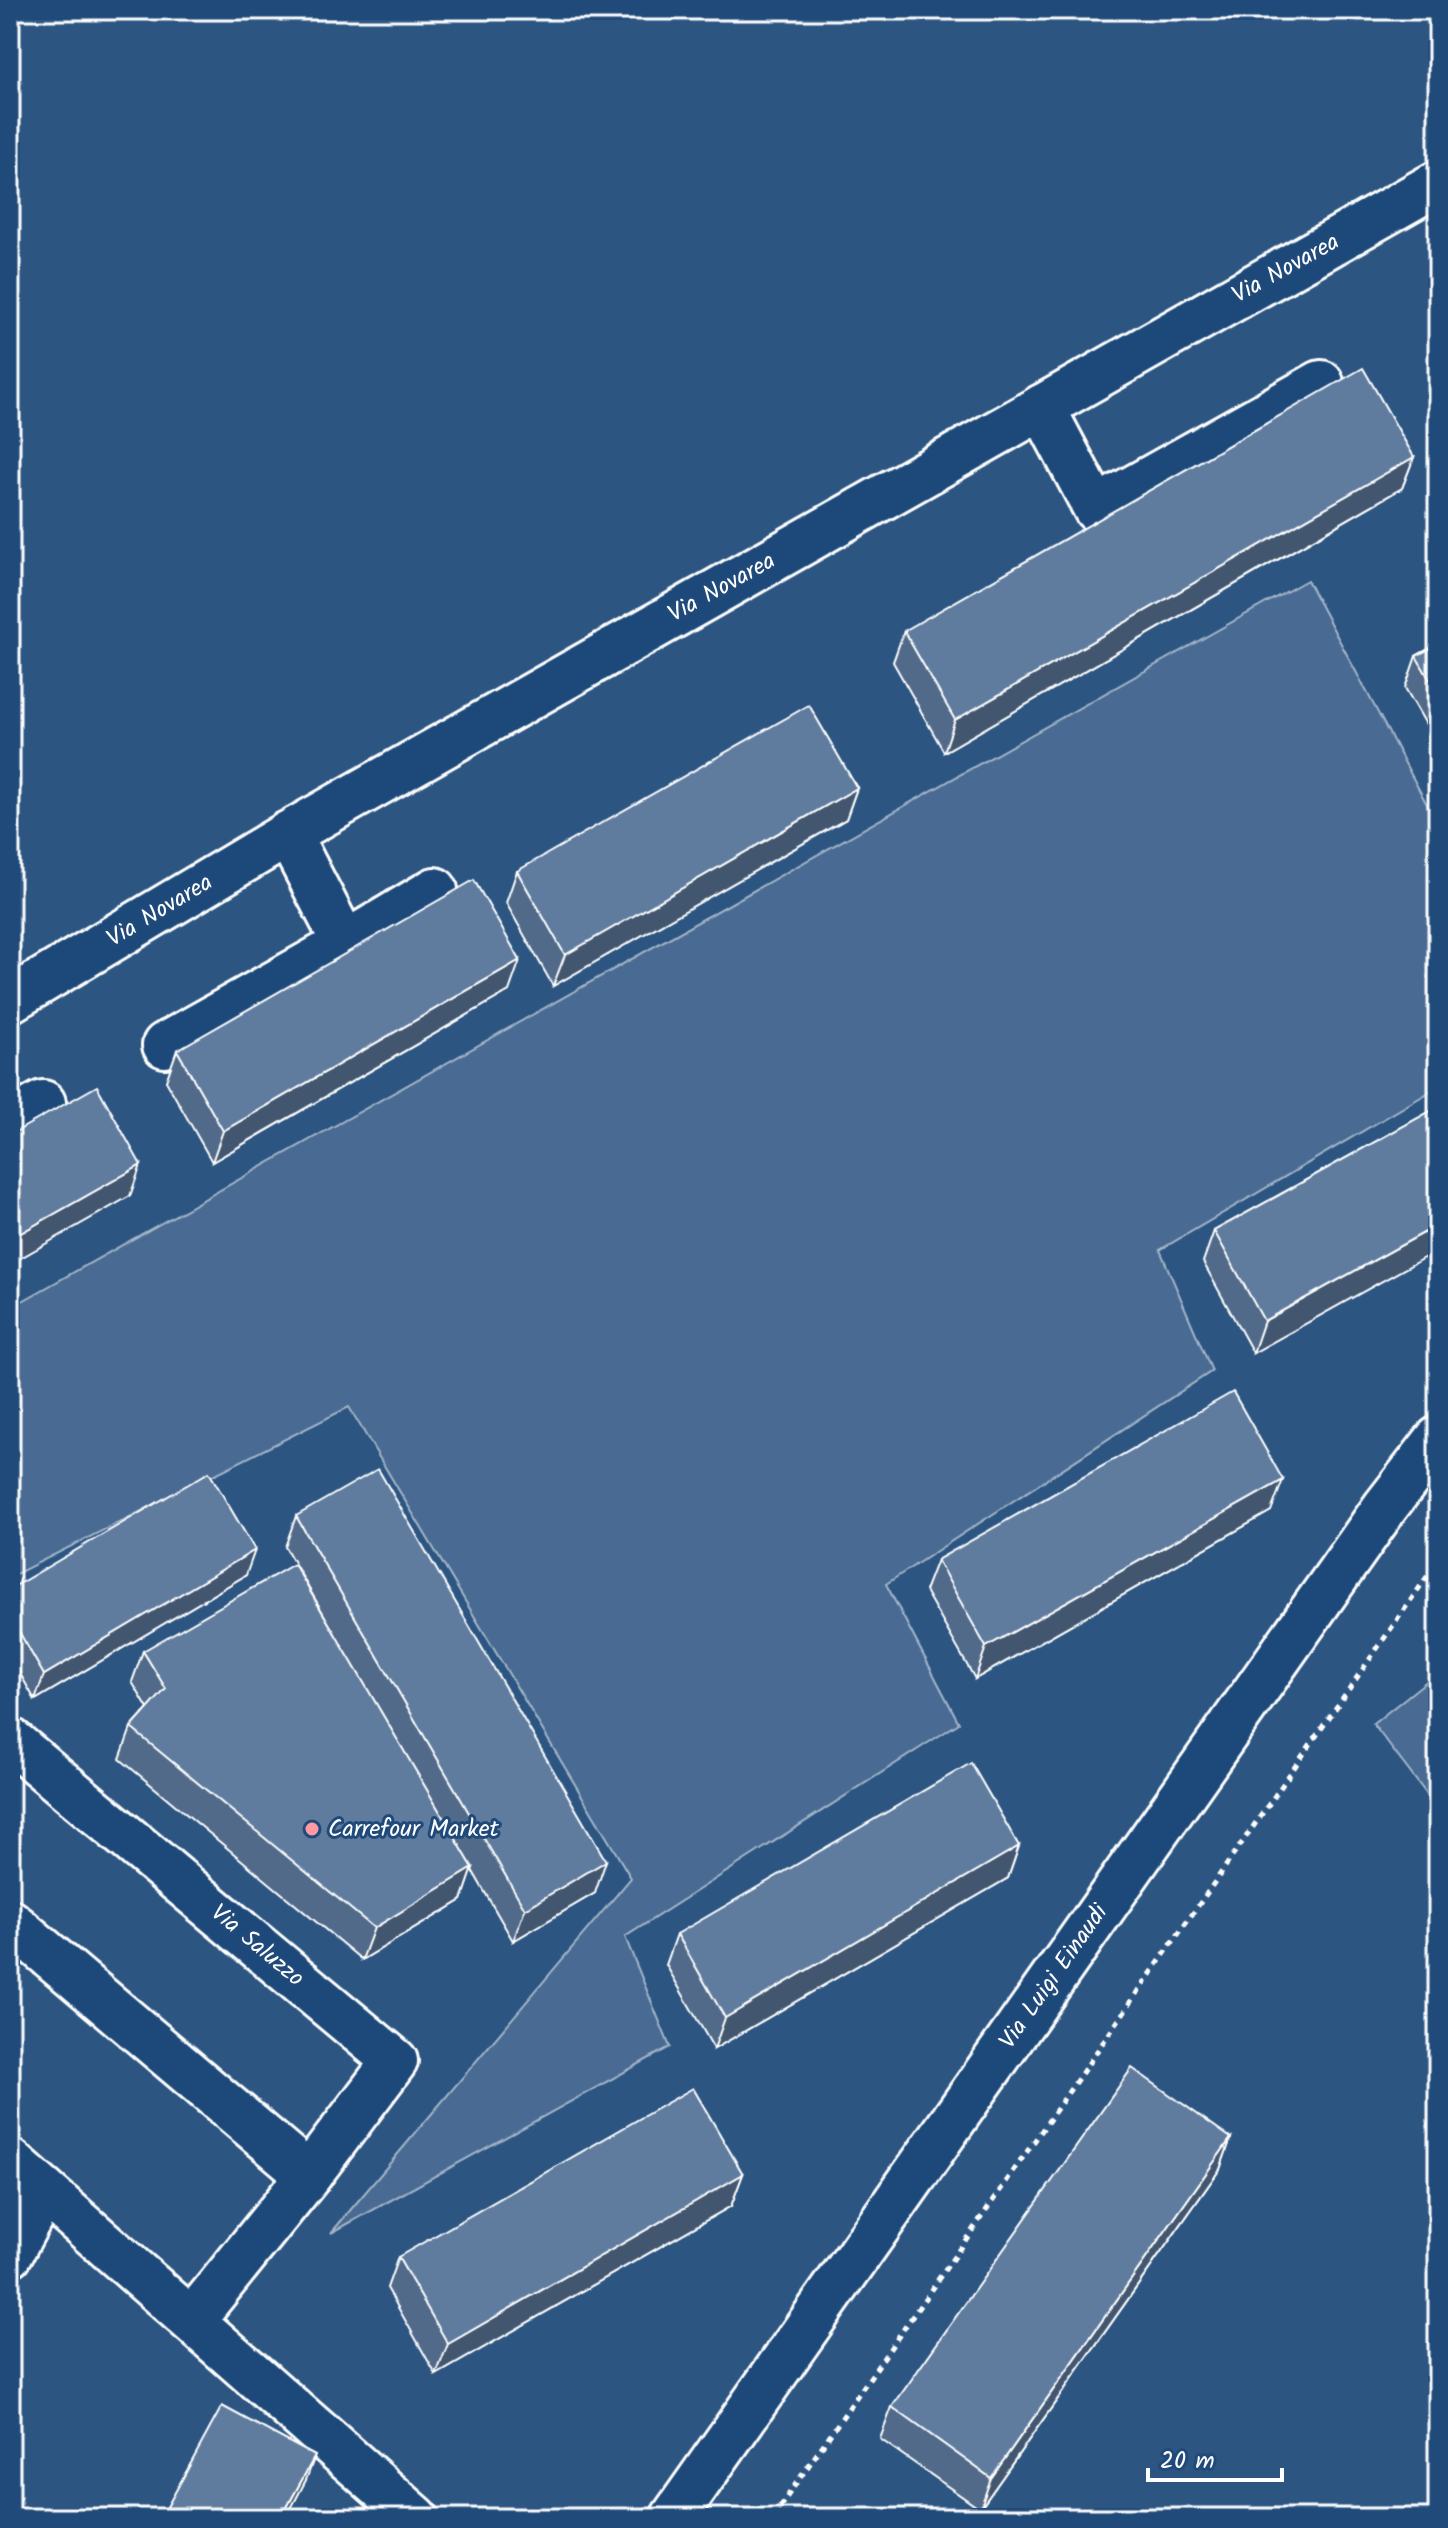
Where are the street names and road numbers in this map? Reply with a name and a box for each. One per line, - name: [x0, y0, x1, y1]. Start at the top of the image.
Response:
- street label: Via Novarea: [1225, 223, 1347, 315]
- street label: Via Novarea: [661, 542, 783, 634]
- street label: Via Novarea: [99, 864, 221, 958]
- street label: Via Saluzzo: [201, 1895, 313, 1997]
- street label: Via Luigi Einaudi: [989, 1895, 1119, 2058]

